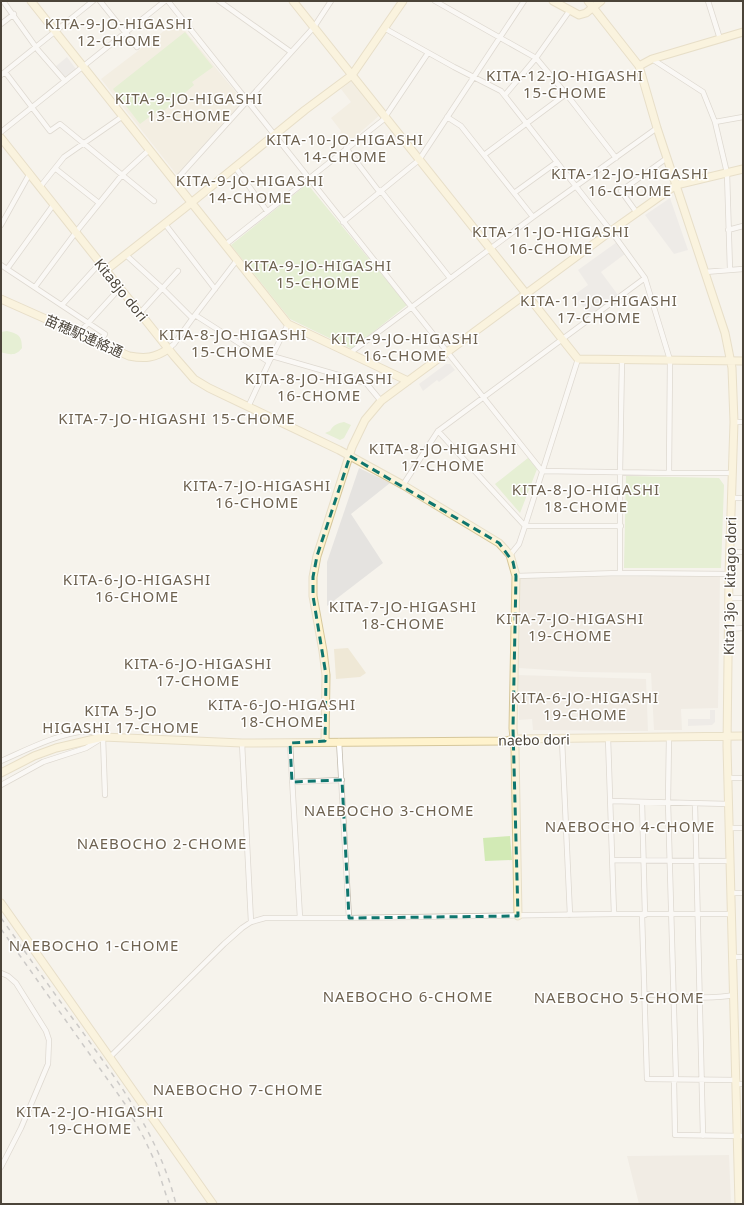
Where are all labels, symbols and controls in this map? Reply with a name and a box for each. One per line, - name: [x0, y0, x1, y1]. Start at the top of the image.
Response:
- district label: KITA-9-JO-HIGASHI 12-CHOME: [45, 13, 193, 50]
- district label: KITA-12-JO-HIGASHI 15-CHOME: [486, 65, 644, 102]
- district label: KITA-9-JO-HIGASHI 13-CHOME: [115, 88, 263, 125]
- district label: KITA-10-JO-HIGASHI 14-CHOME: [266, 129, 424, 166]
- district label: KITA-12-JO-HIGASHI 16-CHOME: [551, 163, 709, 200]
- district label: KITA-9-JO-HIGASHI 14-CHOME: [176, 170, 324, 207]
- district label: KITA-11-JO-HIGASHI 16-CHOME: [472, 221, 630, 258]
- street label: Kita8jo dori: [90, 254, 152, 325]
- district label: KITA-9-JO-HIGASHI 15-CHOME: [244, 255, 392, 292]
- district label: KITA-11-JO-HIGASHI 17-CHOME: [520, 290, 678, 327]
- street label: 苗穂駅連絡通: [42, 310, 126, 361]
- district label: KITA-8-JO-HIGASHI 15-CHOME: [159, 324, 307, 361]
- district label: KITA-9-JO-HIGASHI 16-CHOME: [331, 328, 479, 365]
- district label: KITA-8-JO-HIGASHI 16-CHOME: [245, 368, 393, 405]
- district label: KITA-7-JO-HIGASHI 15-CHOME: [58, 408, 296, 428]
- district label: KITA-8-JO-HIGASHI 17-CHOME: [369, 438, 517, 475]
- district label: KITA-7-JO-HIGASHI 16-CHOME: [183, 475, 331, 512]
- district label: KITA-8-JO-HIGASHI 18-CHOME: [512, 479, 660, 516]
- street label: Kita13jo・kitago dori: [719, 517, 740, 655]
- district label: KITA-6-JO-HIGASHI 16-CHOME: [63, 569, 211, 606]
- district label: KITA-7-JO-HIGASHI 18-CHOME: [329, 596, 477, 633]
- district label: KITA-7-JO-HIGASHI 19-CHOME: [496, 608, 644, 645]
- district label: KITA-6-JO-HIGASHI 17-CHOME: [124, 653, 272, 690]
- district label: KITA-6-JO-HIGASHI 19-CHOME: [511, 687, 659, 724]
- district label: KITA-6-JO-HIGASHI 18-CHOME: [208, 694, 356, 731]
- district label: KITA 5-JO HIGASHI 17-CHOME: [42, 700, 200, 737]
- street label: naebo dori: [498, 729, 570, 750]
- district label: NAEBOCHO 3-CHOME: [304, 800, 474, 820]
- district label: NAEBOCHO 4-CHOME: [545, 816, 715, 836]
- district label: NAEBOCHO 2-CHOME: [77, 833, 247, 853]
- district label: NAEBOCHO 1-CHOME: [9, 935, 179, 955]
- district label: NAEBOCHO 6-CHOME: [323, 986, 493, 1006]
- district label: NAEBOCHO 5-CHOME: [534, 987, 704, 1007]
- district label: NAEBOCHO 7-CHOME: [153, 1079, 323, 1099]
- district label: KITA-2-JO-HIGASHI 19-CHOME: [16, 1101, 164, 1138]

